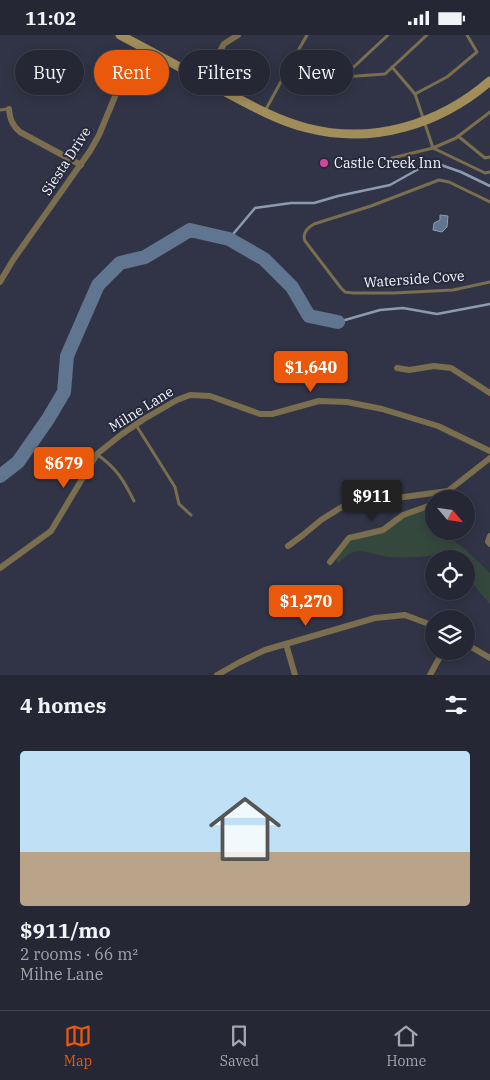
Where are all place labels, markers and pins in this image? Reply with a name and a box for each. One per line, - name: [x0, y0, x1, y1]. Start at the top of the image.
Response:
- place label: Castle Creek Inn: [334, 154, 442, 172]
- marker: Castle Creek Inn: [318, 157, 330, 169]
- pin: $1,640: [270, 351, 352, 393]
- pin: $679: [34, 447, 94, 489]
- pin: $911: [342, 479, 402, 522]
- pin: $1,270: [265, 585, 347, 627]

